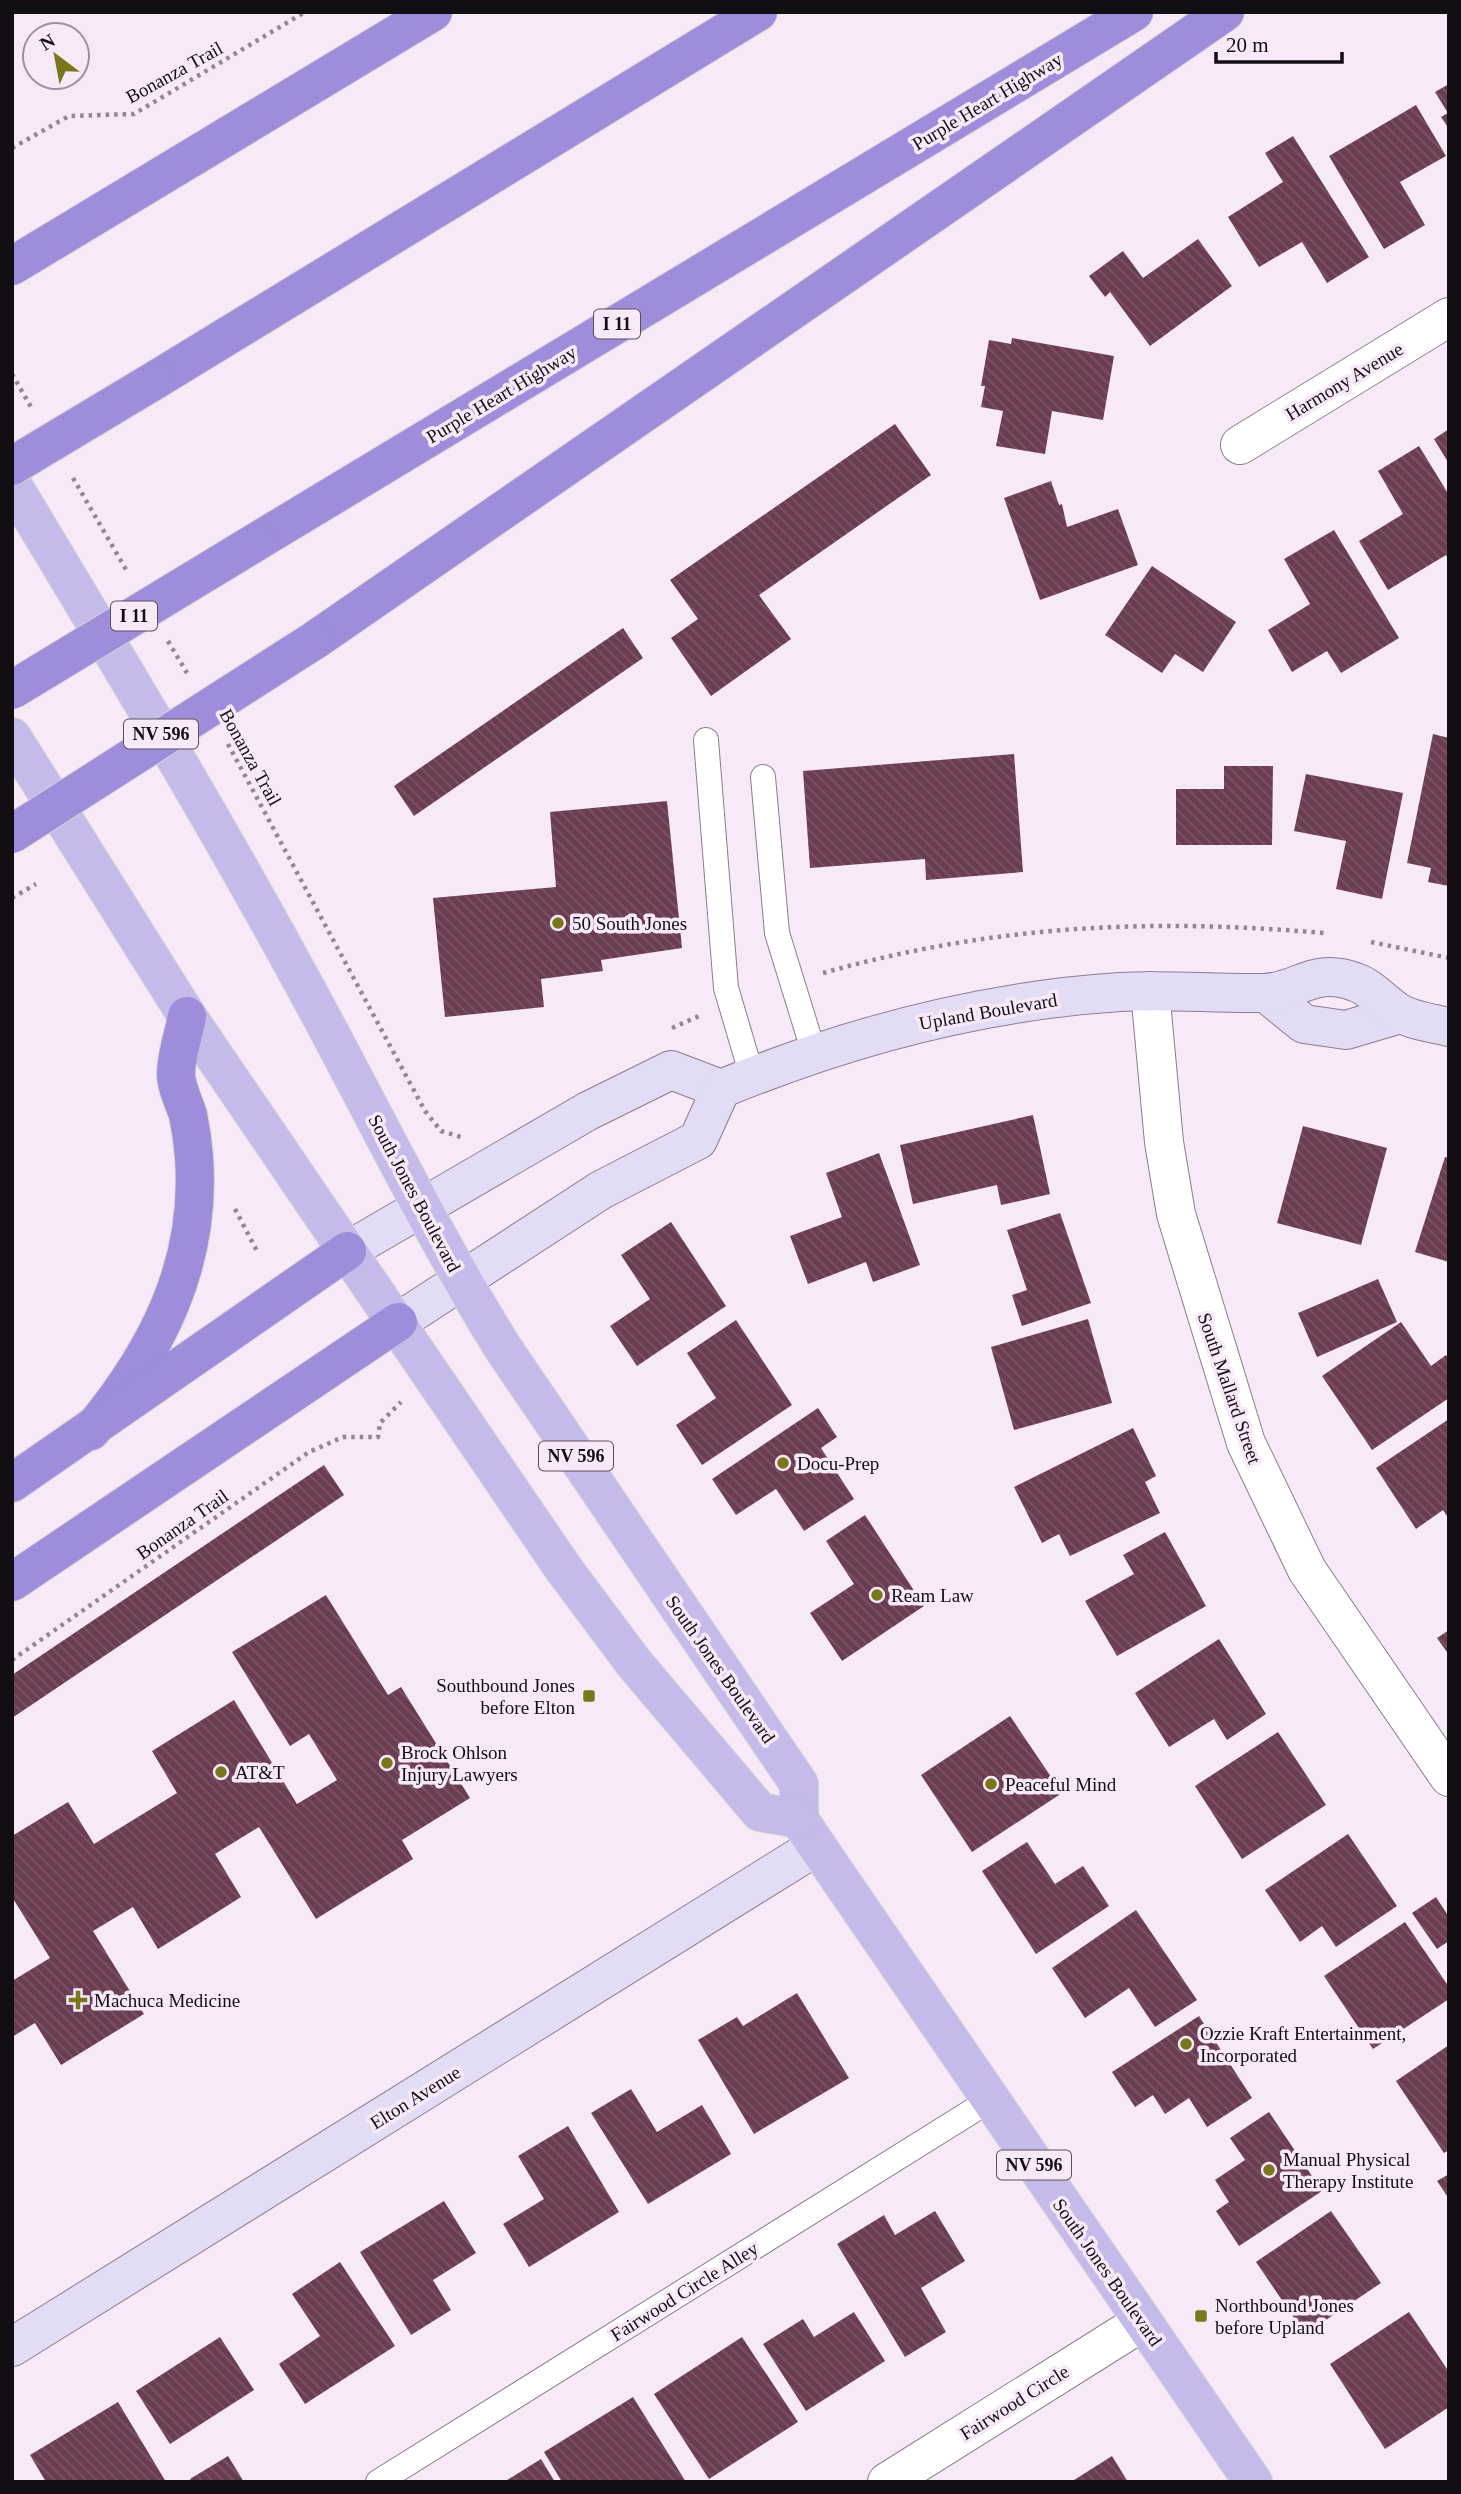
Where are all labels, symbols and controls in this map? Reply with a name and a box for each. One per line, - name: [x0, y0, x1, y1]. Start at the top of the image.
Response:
- north arrow: [21, 21, 91, 91]
- scale bar: [1216, 21, 1342, 65]
- text: N: [36, 29, 59, 55]
- text: 20 m: [1226, 33, 1269, 57]
- street label: Bonanza Trail: [122, 37, 226, 108]
- street label: Purple Heart Highway: [909, 48, 1066, 154]
- road number: I 11: [594, 310, 640, 338]
- street label: Harmony Avenue: [1282, 338, 1407, 425]
- street label: Purple Heart Highway: [423, 341, 580, 447]
- road number: I 11: [111, 602, 157, 630]
- street label: Bonanza Trail: [215, 705, 286, 809]
- road number: NV 596: [124, 720, 198, 748]
- place label: 50 South Jones: [572, 913, 687, 934]
- marker: 50 South Jones: [550, 915, 566, 931]
- street label: Upland Boulevard: [917, 989, 1059, 1034]
- street label: South Jones Boulevard: [364, 1111, 465, 1276]
- street label: South Mallard Street: [1194, 1310, 1265, 1467]
- road number: NV 596: [539, 1442, 613, 1470]
- place label: Docu-Prep: [797, 1453, 879, 1474]
- marker: Docu-Prep: [775, 1455, 791, 1471]
- street label: Bonanza Trail: [132, 1485, 232, 1564]
- place label: Ream Law: [891, 1585, 974, 1606]
- marker: Ream Law: [869, 1587, 885, 1603]
- street label: South Jones Boulevard: [662, 1591, 780, 1747]
- place label: Southbound Jones before Elton: [436, 1675, 575, 1718]
- marker: Southbound Jones before Elton: [581, 1688, 597, 1704]
- place label: Brock Ohlson Injury Lawyers: [401, 1742, 518, 1785]
- marker: Brock Ohlson Injury Lawyers: [379, 1755, 395, 1771]
- place label: AT&T: [235, 1762, 285, 1783]
- marker: AT&T: [213, 1764, 229, 1780]
- place label: Peaceful Mind: [1005, 1774, 1117, 1795]
- marker: Peaceful Mind: [983, 1776, 999, 1792]
- marker: Machuca Medicine: [68, 1990, 88, 2010]
- place label: Machuca Medicine: [94, 1990, 240, 2011]
- place label: Ozzie Kraft Entertainment, Incorporated: [1200, 2023, 1406, 2066]
- marker: Ozzie Kraft Entertainment, Incorporated: [1178, 2036, 1194, 2052]
- street label: Elton Avenue: [366, 2061, 464, 2133]
- place label: Manual Physical Therapy Institute: [1283, 2149, 1413, 2192]
- road number: NV 596: [997, 2150, 1071, 2180]
- marker: Manual Physical Therapy Institute: [1261, 2162, 1277, 2178]
- street label: South Jones Boulevard: [1049, 2194, 1167, 2350]
- street label: Fairwood Circle Alley: [607, 2237, 762, 2345]
- place label: Northbound Jones before Upland: [1215, 2295, 1354, 2338]
- marker: Northbound Jones before Upland: [1193, 2308, 1209, 2324]
- street label: Fairwood Circle: [956, 2361, 1072, 2444]

